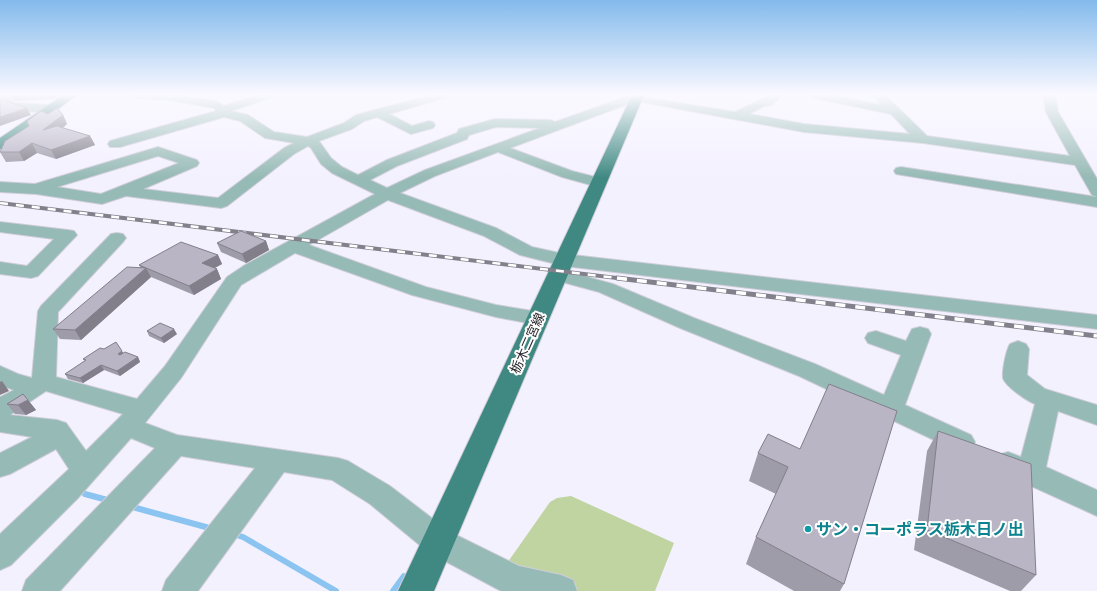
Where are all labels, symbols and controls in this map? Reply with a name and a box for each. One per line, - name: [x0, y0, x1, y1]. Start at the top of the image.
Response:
- street label: 栃木二宮線: [506, 310, 549, 377]
- place label: サン・コーポラス栃木日ノ出: [816, 519, 1024, 541]
- marker: サン・コーポラス栃木日ノ出: [803, 524, 813, 534]

